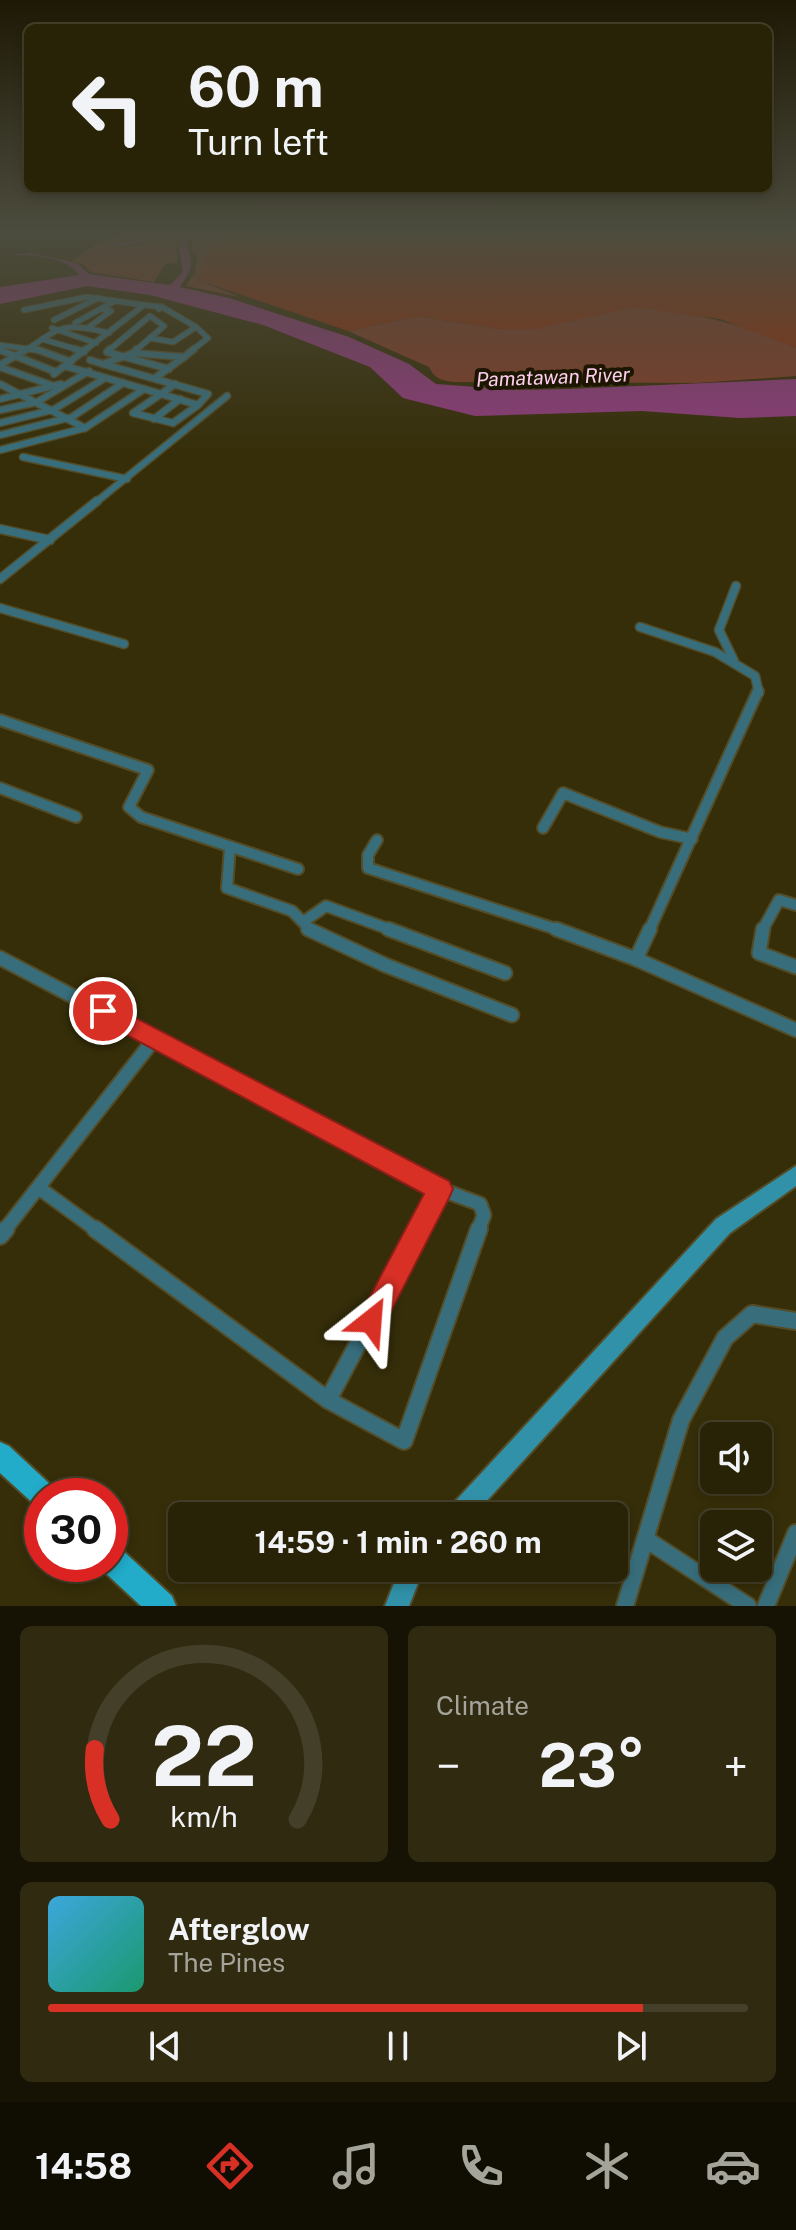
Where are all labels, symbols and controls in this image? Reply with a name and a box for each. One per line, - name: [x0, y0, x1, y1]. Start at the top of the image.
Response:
- text: 60 m: [188, 54, 324, 120]
- icon: left: [56, 56, 160, 160]
- text: Turn left: [188, 121, 329, 163]
- water label: Pamatawan River: [476, 362, 631, 392]
- pin: [69, 977, 137, 1045]
- icon: arrive: [81, 989, 125, 1033]
- position arrow: [329, 1279, 413, 1363]
- map controls: [700, 1422, 772, 1582]
- button: sound: [700, 1422, 772, 1494]
- speed limit sign: 30: [24, 1478, 128, 1582]
- button: layers: [700, 1510, 772, 1582]
- text: 14:59 · 1 min · 260 m: [254, 1524, 542, 1560]
- text: Climate: [436, 1690, 529, 1721]
- text: 22: [151, 1707, 257, 1805]
- text: 23°: [539, 1730, 645, 1801]
- text: −: [436, 1740, 460, 1792]
- text: +: [724, 1740, 748, 1792]
- text: km/h: [170, 1800, 238, 1833]
- text: Afterglow: [168, 1911, 310, 1947]
- text: The Pines: [168, 1947, 285, 1978]
- icon: previous: [143, 2024, 187, 2068]
- icon: pause: [376, 2024, 420, 2068]
- icon: next: [609, 2024, 653, 2068]
- icon: directions: [202, 2138, 258, 2194]
- icon: music: [328, 2138, 384, 2194]
- icon: phone: [453, 2138, 509, 2194]
- icon: climate: [579, 2138, 635, 2194]
- icon: car: [705, 2138, 761, 2194]
- text: 14:58: [35, 2145, 132, 2187]

